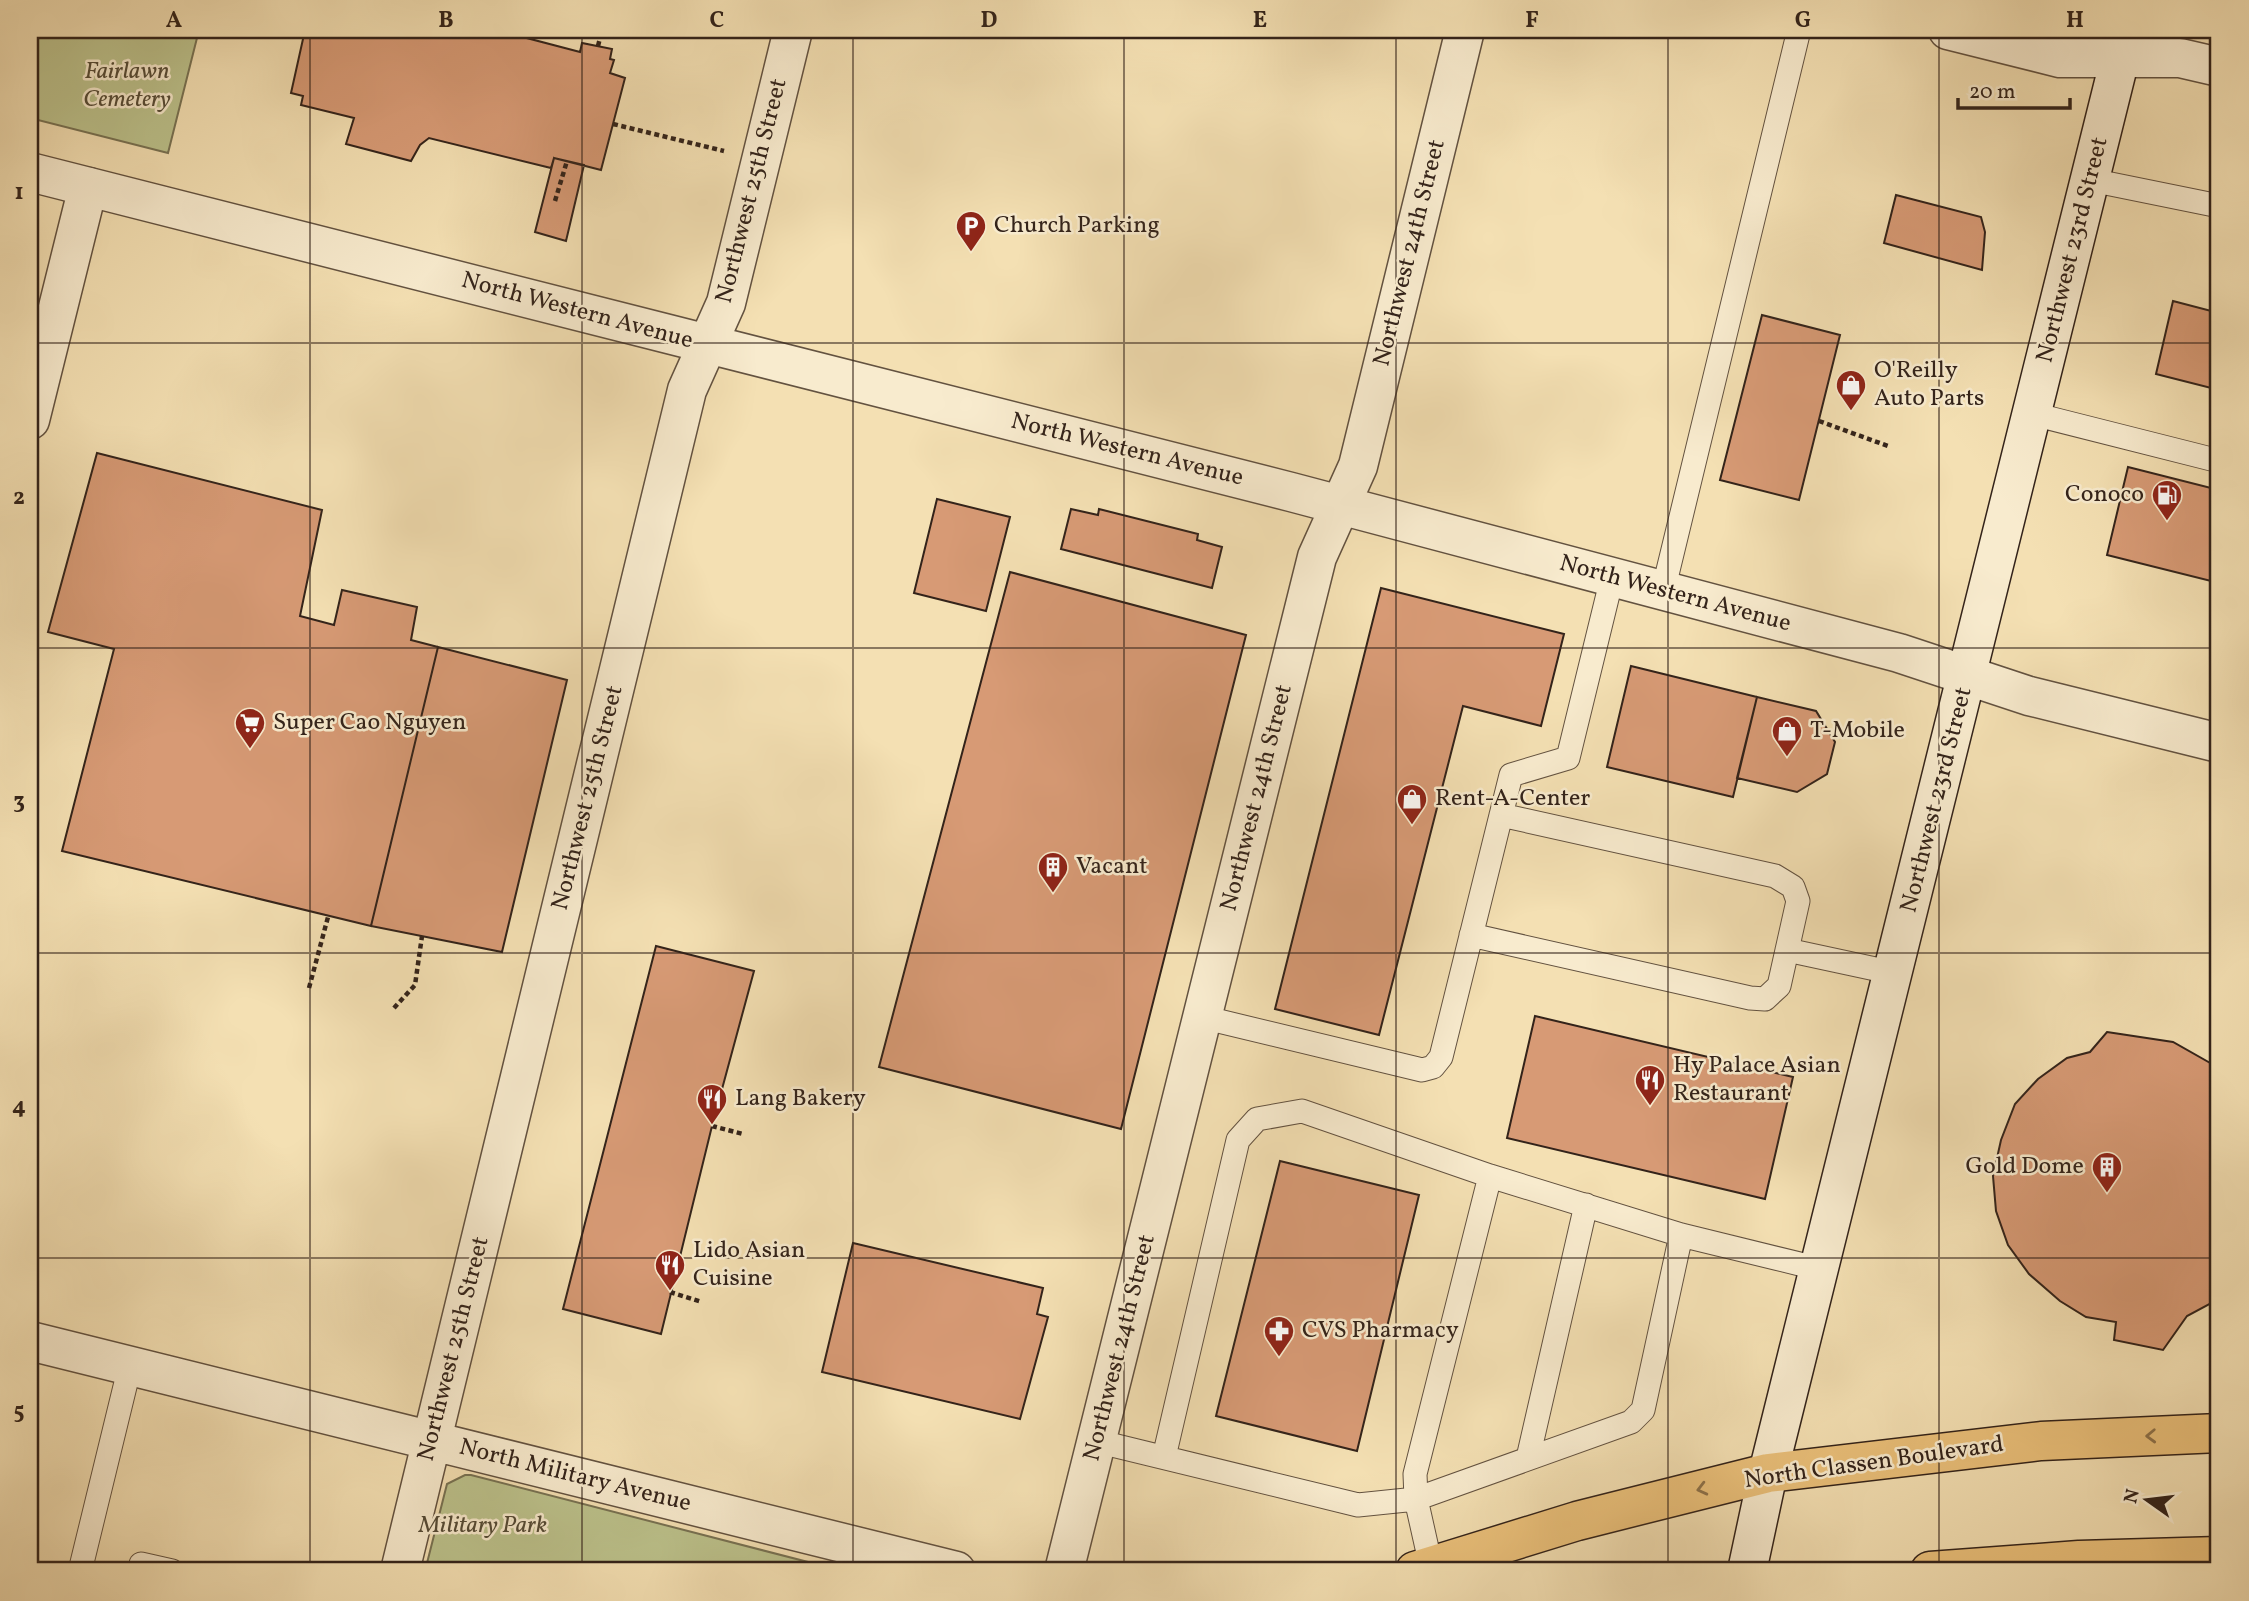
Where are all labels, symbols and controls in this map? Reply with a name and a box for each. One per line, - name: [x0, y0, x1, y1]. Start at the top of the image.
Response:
- text: A: [166, 5, 182, 37]
- text: B: [438, 5, 454, 37]
- text: C: [710, 5, 724, 37]
- text: D: [981, 5, 998, 37]
- text: E: [1253, 5, 1267, 37]
- text: F: [1525, 5, 1539, 37]
- text: G: [1795, 5, 1811, 37]
- text: H: [2066, 5, 2084, 37]
- park label: Fairlawn Cemetery: [83, 55, 171, 117]
- scale bar: [1958, 66, 2070, 110]
- street label: Northwest 25th Street: [708, 75, 796, 307]
- text: 20 m: [1969, 78, 2015, 107]
- street label: Northwest 23rd Street: [2029, 134, 2117, 366]
- street label: Northwest 24th Street: [1365, 136, 1455, 370]
- text: 1: [14, 177, 24, 209]
- parking icon: Church Parking: [954, 209, 988, 253]
- place label: Church Parking: [994, 209, 1160, 243]
- street label: North Western Avenue: [457, 264, 697, 358]
- place label: O'Reilly Auto Parts: [1874, 354, 1984, 416]
- shop icon: O'Reilly Auto Parts: [1834, 368, 1868, 412]
- street label: North Western Avenue: [1007, 405, 1247, 495]
- place label: Conoco: [2065, 478, 2144, 512]
- fuel station icon: Conoco: [2150, 478, 2184, 522]
- text: 2: [13, 482, 25, 514]
- street label: North Western Avenue: [1555, 547, 1795, 641]
- street label: Northwest 24th Street: [1212, 681, 1302, 915]
- street label: Northwest 25th Street: [544, 682, 632, 914]
- street label: Northwest 23rd Street: [1893, 684, 1981, 916]
- supermarket icon: Super Cao Nguyen: [233, 706, 267, 750]
- place label: Super Cao Nguyen: [273, 706, 466, 740]
- shop icon: T-Mobile: [1770, 714, 1804, 758]
- place label: T-Mobile: [1810, 714, 1905, 748]
- shop icon: Rent-A-Center: [1395, 782, 1429, 826]
- place label: Rent-A-Center: [1435, 782, 1590, 816]
- text: 3: [13, 786, 25, 818]
- building icon: Vacant: [1036, 850, 1070, 894]
- place label: Vacant: [1076, 850, 1148, 884]
- place label: Hy Palace Asian Restaurant: [1673, 1049, 1841, 1111]
- restaurant icon: Hy Palace Asian Restaurant: [1633, 1063, 1667, 1107]
- restaurant icon: Lang Bakery: [695, 1082, 729, 1126]
- place label: Lang Bakery: [735, 1082, 866, 1116]
- text: 4: [12, 1091, 26, 1123]
- place label: Gold Dome: [1966, 1150, 2084, 1184]
- building icon: Gold Dome: [2090, 1150, 2124, 1194]
- street label: Northwest 24th Street: [1075, 1231, 1165, 1465]
- street label: Northwest 25th Street: [410, 1233, 498, 1465]
- place label: Lido Asian Cuisine: [693, 1234, 805, 1296]
- restaurant icon: Lido Asian Cuisine: [653, 1248, 687, 1292]
- pharmacy icon: CVS Pharmacy: [1262, 1314, 1296, 1358]
- place label: CVS Pharmacy: [1302, 1314, 1459, 1348]
- text: 5: [13, 1396, 25, 1428]
- street label: North Classen Boulevard: [1742, 1428, 2006, 1498]
- one-way arrow: [2145, 1429, 2156, 1444]
- street label: North Military Avenue: [455, 1431, 695, 1521]
- north arrow: [2112, 1464, 2182, 1534]
- one-way arrow: [1696, 1481, 1708, 1495]
- text: N: [2118, 1486, 2147, 1506]
- park label: Military Park: [418, 1509, 547, 1543]

